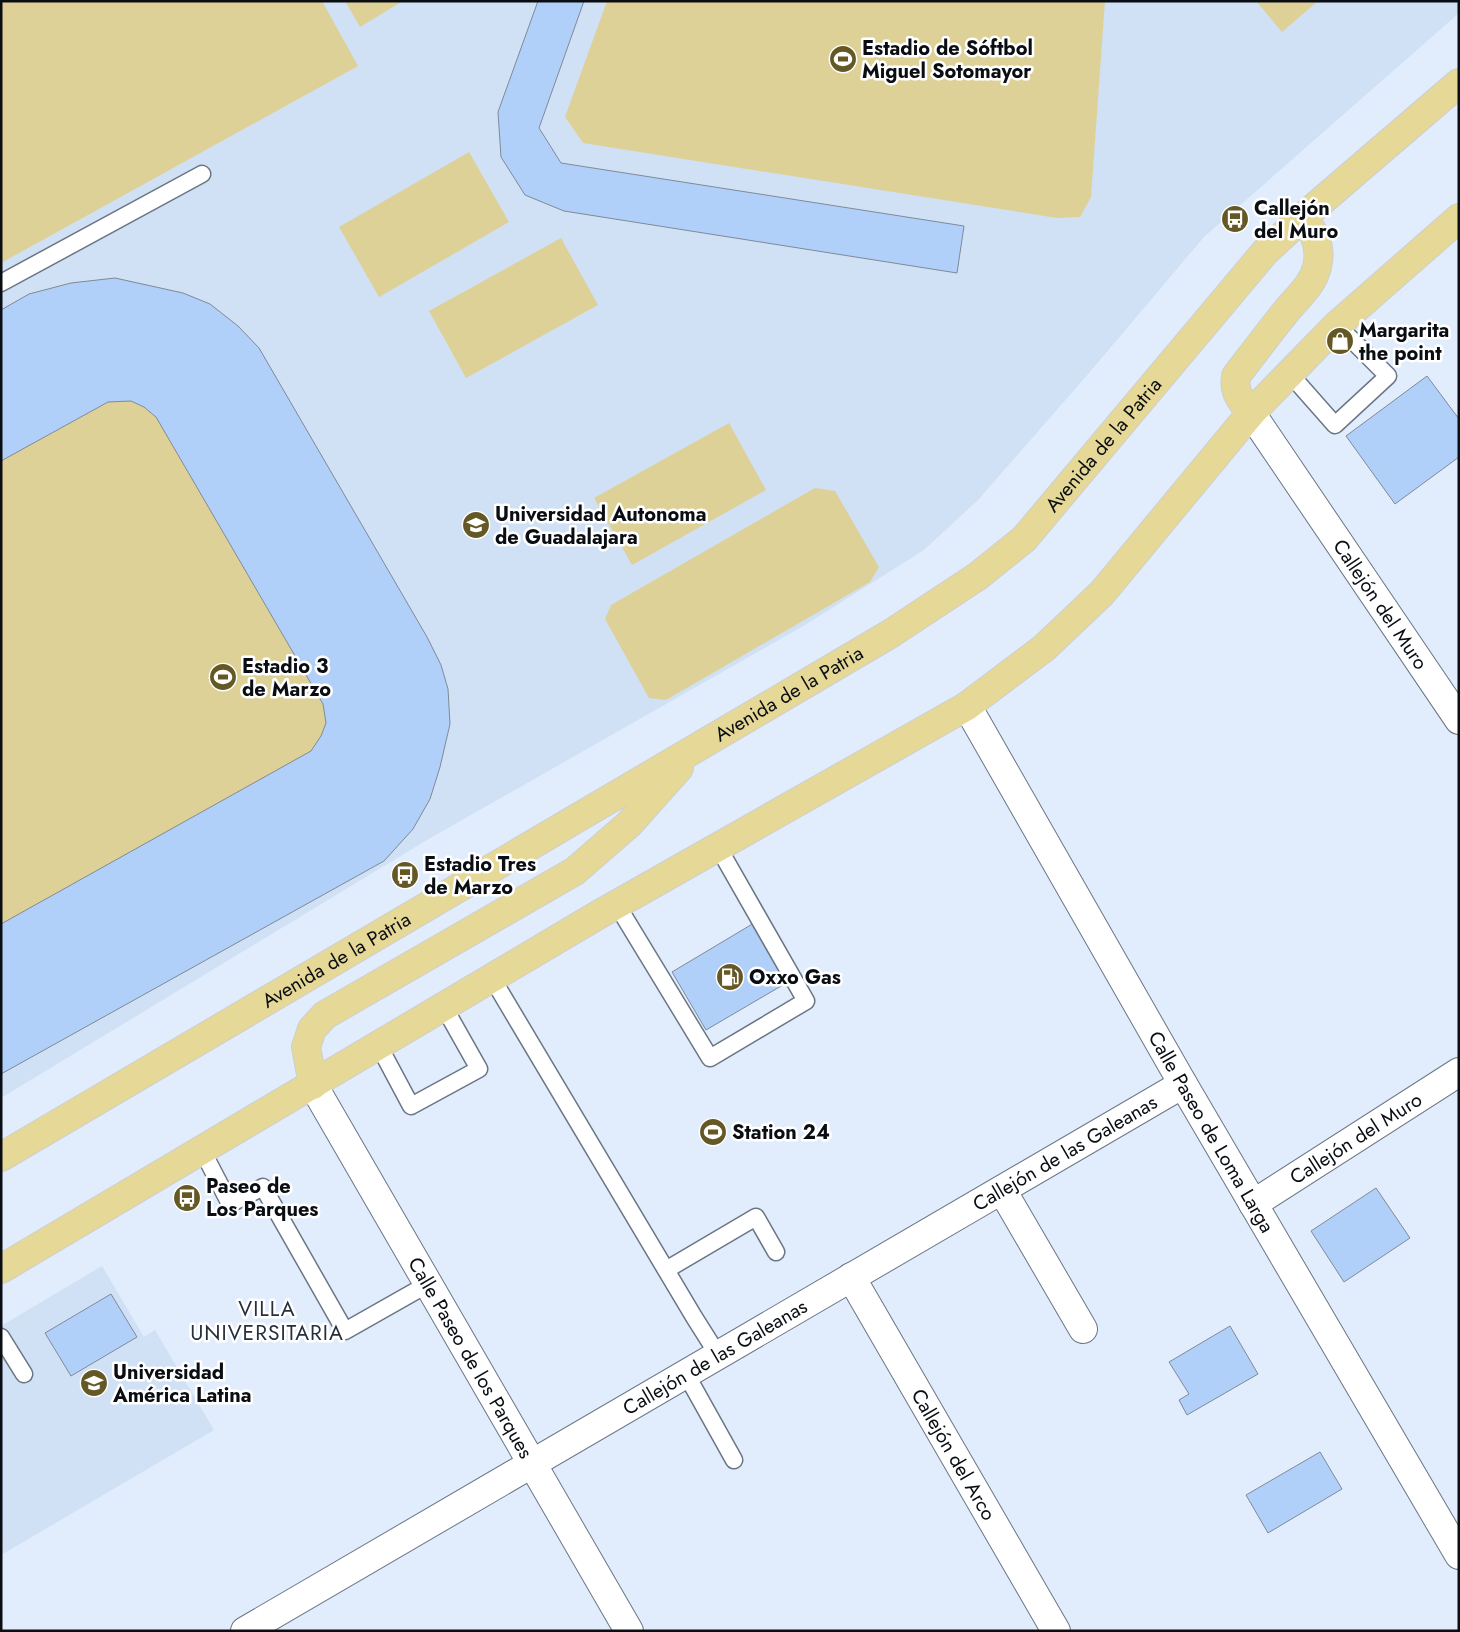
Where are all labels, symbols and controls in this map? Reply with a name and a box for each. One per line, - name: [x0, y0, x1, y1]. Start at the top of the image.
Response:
- place label: Estadio de Sóftbol Miguel Sotomayor: [862, 34, 1033, 86]
- sports icon: Estadio de Sóftbol Miguel Sotomayor: [828, 44, 858, 74]
- place label: Callejón del Muro: [1254, 194, 1338, 246]
- bus stop icon: Callejón del Muro: [1220, 204, 1250, 234]
- place label: Margarita the point: [1359, 316, 1449, 368]
- shop icon: Margarita the point: [1325, 326, 1355, 356]
- street label: Avenida de la Patria: [1038, 371, 1169, 519]
- place label: Universidad Autonoma de Guadalajara: [495, 500, 707, 552]
- school or university icon: Universidad Autonoma de Guadalajara: [461, 510, 491, 540]
- street label: Callejón del Muro: [1326, 534, 1435, 676]
- street label: Avenida de la Patria: [709, 639, 869, 749]
- place label: Estadio 3 de Marzo: [242, 652, 331, 704]
- sports icon: Estadio 3 de Marzo: [208, 662, 238, 692]
- place label: Estadio Tres de Marzo: [424, 850, 536, 902]
- bus stop icon: Estadio Tres de Marzo: [390, 860, 420, 890]
- street label: Avenida de la Patria: [257, 905, 416, 1015]
- fuel station icon: Oxxo Gas: [715, 962, 745, 992]
- place label: Oxxo Gas: [749, 963, 841, 992]
- street label: Calle Paseo de Loma Larga: [1141, 1026, 1281, 1238]
- street label: Callejón del Muro: [1284, 1085, 1428, 1192]
- street label: Callejón de las Galeanas: [967, 1088, 1163, 1219]
- sports icon: Station 24: [698, 1117, 728, 1147]
- place label: Station 24: [732, 1118, 830, 1147]
- place label: Paseo de Los Parques: [206, 1172, 318, 1224]
- bus stop icon: Paseo de Los Parques: [172, 1183, 202, 1213]
- street label: Calle Paseo de los Parques: [401, 1252, 540, 1464]
- street label: Callejón de las Galeanas: [618, 1292, 813, 1423]
- district label: VILLA UNIVERSITARIA: [190, 1294, 344, 1348]
- place label: Universidad América Latina: [112, 1358, 251, 1410]
- school or university icon: Universidad América Latina: [79, 1368, 109, 1398]
- street label: Callejón del Arco: [904, 1383, 1003, 1526]

